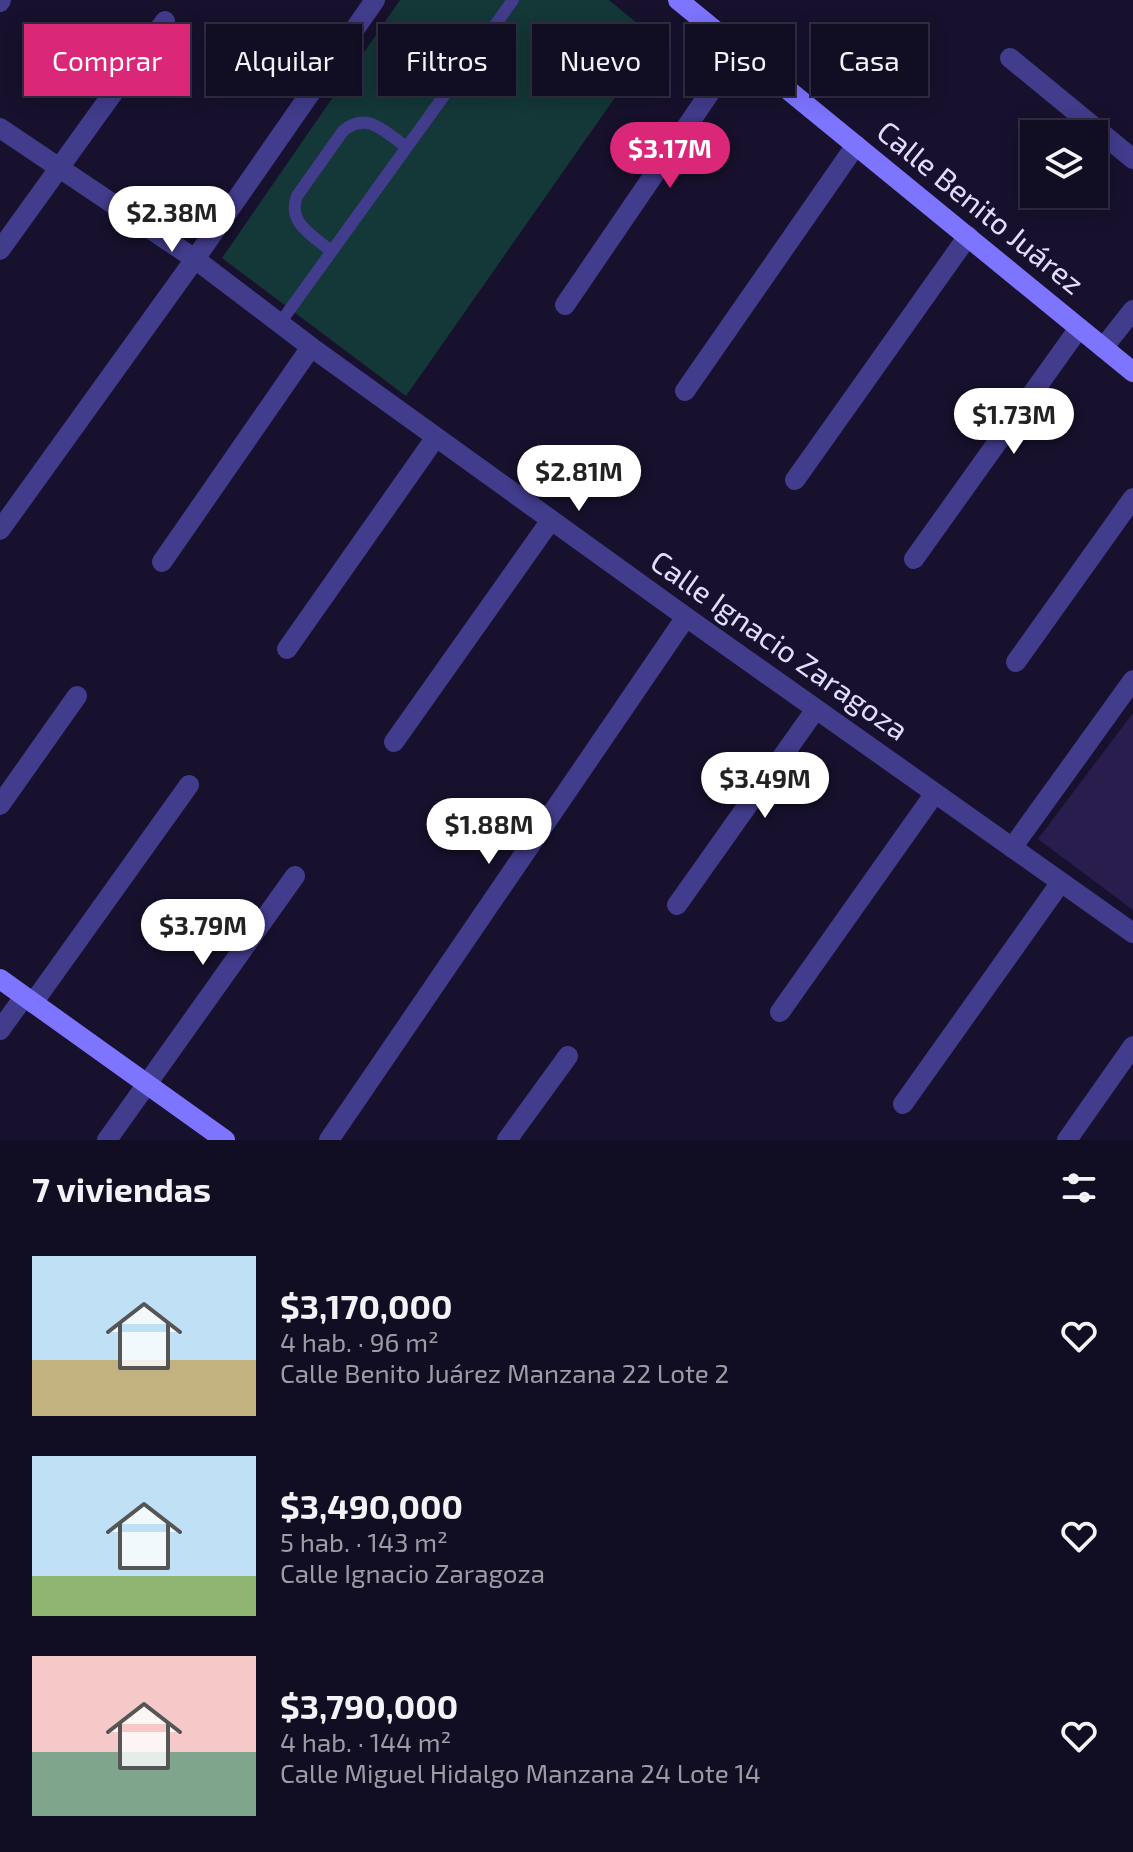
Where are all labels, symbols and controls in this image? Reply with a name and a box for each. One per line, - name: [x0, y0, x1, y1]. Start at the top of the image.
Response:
- chip: Comprar: [24, 24, 190, 96]
- chip: Alquilar: [206, 24, 362, 96]
- chip: Filtros: [378, 24, 516, 96]
- chip: Nuevo: [532, 24, 669, 96]
- chip: Piso: [685, 24, 795, 96]
- chip: Casa: [811, 24, 928, 96]
- street label: Calle Benito Juárez: [871, 112, 1092, 301]
- map controls: [1020, 120, 1108, 208]
- button: layers: [1020, 120, 1108, 208]
- pin: $3.17M: [605, 122, 735, 190]
- text: $3.17M: [628, 132, 712, 163]
- pin: $2.38M: [107, 186, 237, 254]
- text: $2.38M: [126, 196, 218, 227]
- pin: $1.73M: [949, 388, 1079, 456]
- text: $1.73M: [972, 398, 1056, 429]
- pin: $2.81M: [514, 445, 644, 513]
- text: $2.81M: [535, 455, 623, 486]
- street label: Calle Ignacio Zaragoza: [645, 542, 916, 747]
- pin: $3.49M: [700, 752, 830, 820]
- text: $3.49M: [719, 762, 811, 793]
- pin: $1.88M: [424, 798, 554, 866]
- text: $1.88M: [445, 808, 533, 839]
- pin: $3.79M: [138, 899, 268, 967]
- text: $3.79M: [159, 909, 247, 940]
- icon: filters: [1057, 1166, 1101, 1210]
- text: 7 viviendas: [32, 1168, 211, 1209]
- text: $3,170,000: [280, 1285, 452, 1326]
- icon: home: [96, 1288, 192, 1384]
- icon: heart: [1057, 1314, 1101, 1358]
- text: 4 hab. · 96 m²: [280, 1326, 439, 1357]
- text: Calle Benito Juárez Manzana 22 Lote 2: [280, 1357, 729, 1388]
- text: $3,490,000: [280, 1485, 463, 1526]
- icon: home: [96, 1488, 192, 1584]
- icon: heart: [1057, 1514, 1101, 1558]
- text: 5 hab. · 143 m²: [280, 1526, 448, 1557]
- text: Calle Ignacio Zaragoza: [280, 1557, 545, 1588]
- text: $3,790,000: [280, 1685, 458, 1726]
- icon: home: [96, 1688, 192, 1784]
- icon: heart: [1057, 1714, 1101, 1758]
- text: 4 hab. · 144 m²: [280, 1726, 451, 1757]
- text: Calle Miguel Hidalgo Manzana 24 Lote 14: [280, 1757, 761, 1788]

